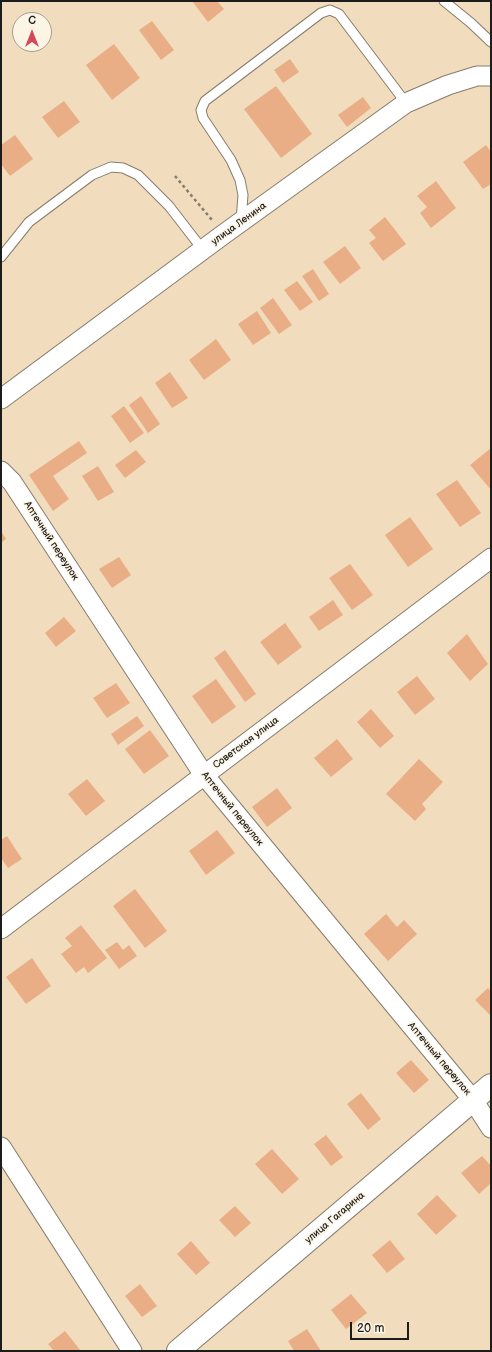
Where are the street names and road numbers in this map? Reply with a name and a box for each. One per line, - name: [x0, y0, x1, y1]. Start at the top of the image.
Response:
- street label: улица Ленина: [209, 200, 269, 248]
- street label: Аптечный переулок: [21, 499, 81, 583]
- street label: Советская улица: [211, 714, 281, 772]
- street label: Аптечный переулок: [198, 770, 266, 848]
- street label: Аптечный переулок: [405, 1020, 473, 1098]
- street label: улица Гагарина: [303, 1190, 367, 1246]

